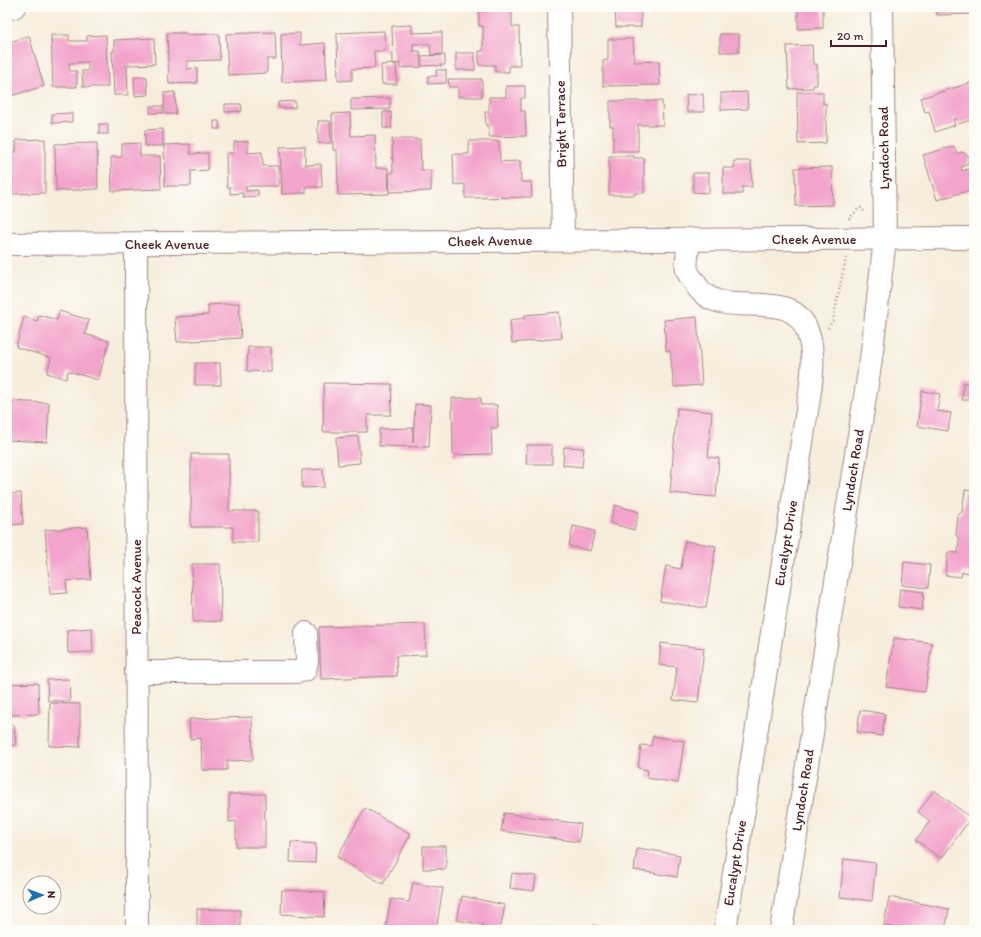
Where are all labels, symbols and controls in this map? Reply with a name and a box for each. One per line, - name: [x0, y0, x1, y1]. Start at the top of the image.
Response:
- scale bar: [831, 22, 886, 48]
- text: 20 m: [837, 29, 864, 43]
- street label: Bright Terrace: [552, 80, 570, 168]
- street label: Lyndoch Road: [875, 106, 893, 190]
- street label: Cheek Avenue: [772, 231, 857, 248]
- street label: Cheek Avenue: [448, 232, 533, 250]
- street label: Cheek Avenue: [125, 236, 210, 253]
- street label: Lyndoch Road: [838, 427, 868, 512]
- street label: Eucalypt Drive: [771, 498, 801, 587]
- street label: Peacock Avenue: [128, 539, 145, 635]
- street label: Lyndoch Road: [788, 747, 818, 832]
- street label: Eucalypt Drive: [720, 818, 750, 907]
- north arrow: [22, 875, 62, 915]
- text: N: [45, 891, 58, 899]

